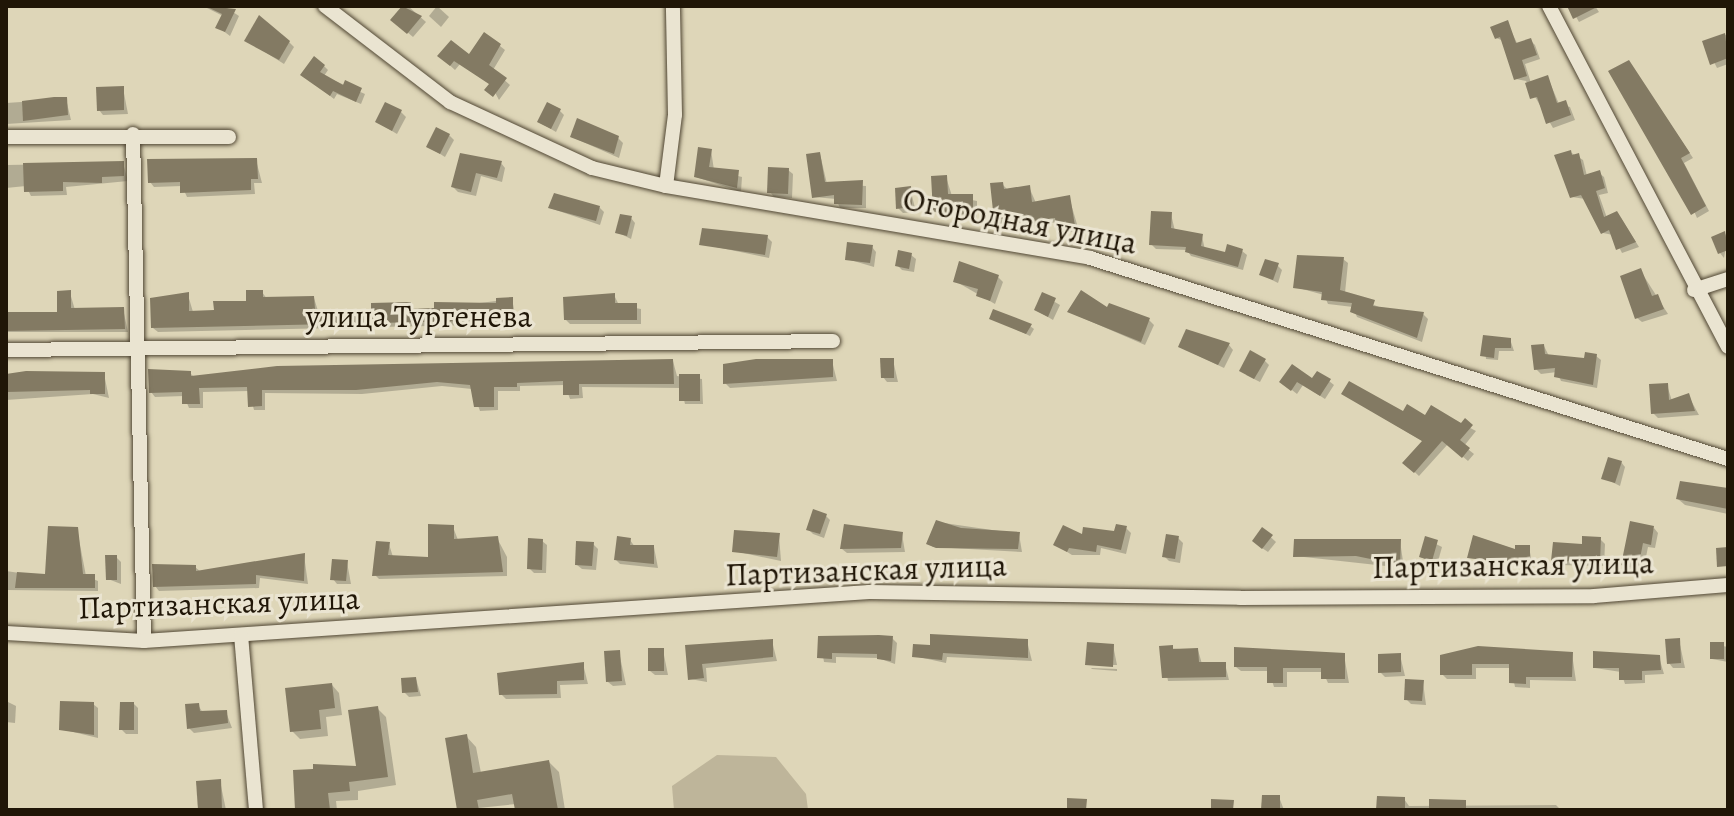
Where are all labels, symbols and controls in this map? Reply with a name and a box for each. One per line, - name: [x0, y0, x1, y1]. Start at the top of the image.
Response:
- street label: Огородная улица: [900, 180, 1140, 262]
- street label: улица Тургенева: [306, 297, 532, 335]
- street label: Партизанская улица: [1372, 543, 1654, 587]
- street label: Партизанская улица: [725, 546, 1007, 594]
- street label: Партизанская улица: [78, 579, 360, 627]

